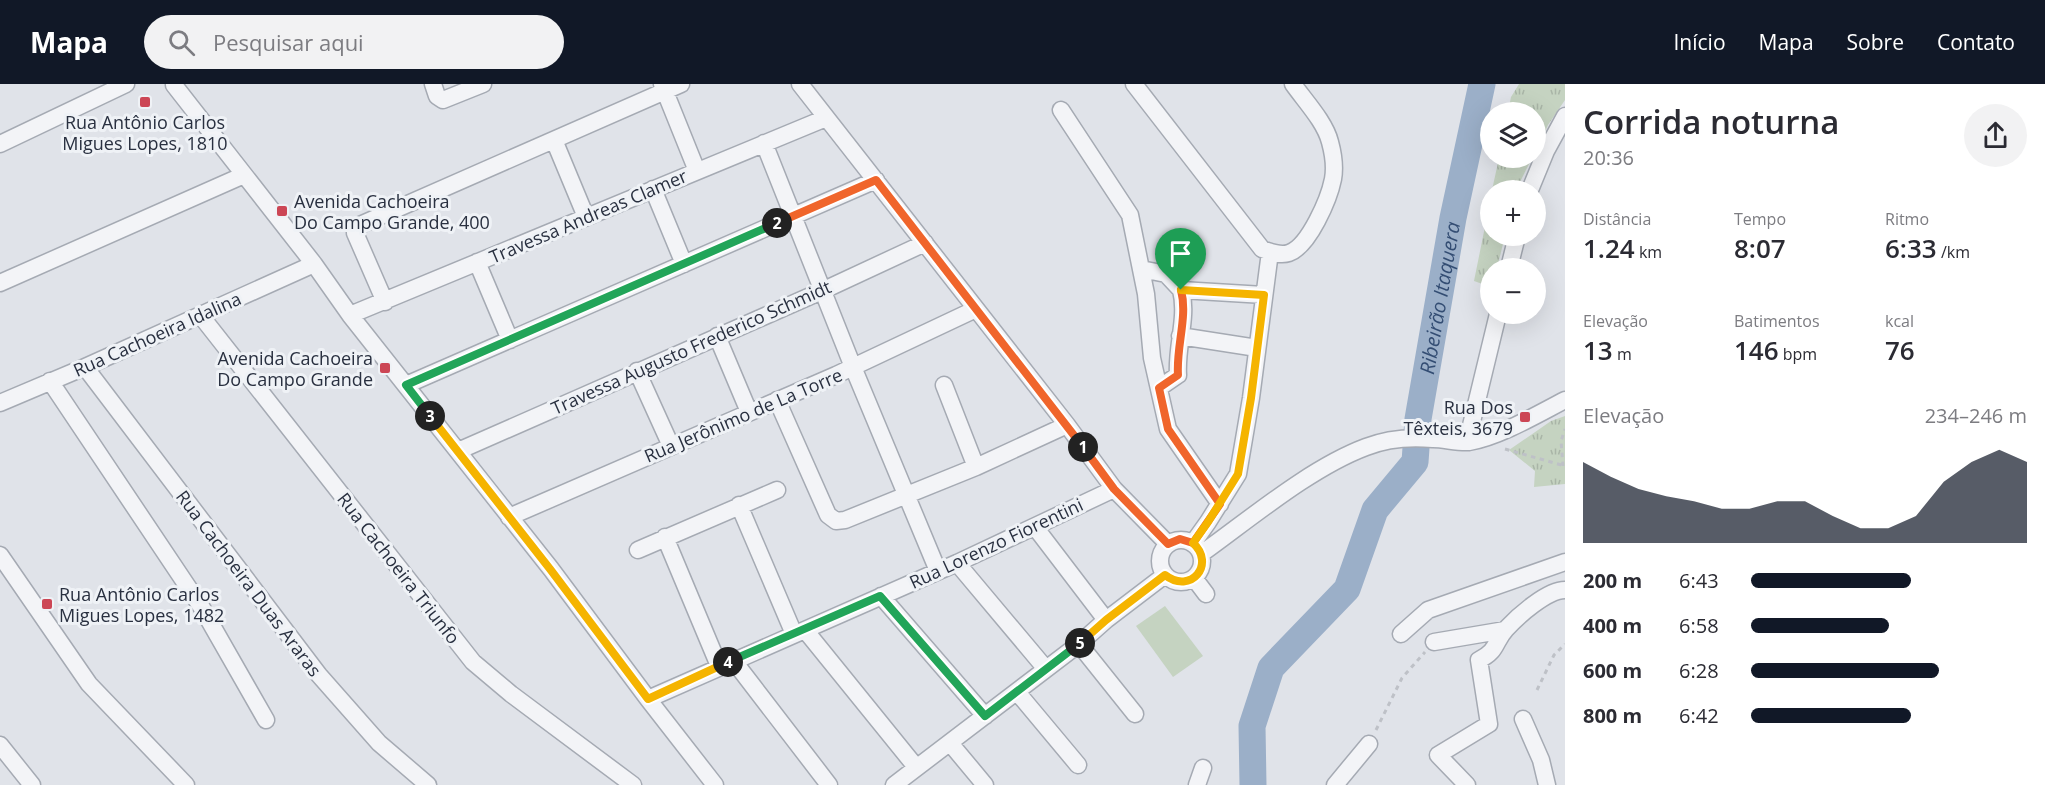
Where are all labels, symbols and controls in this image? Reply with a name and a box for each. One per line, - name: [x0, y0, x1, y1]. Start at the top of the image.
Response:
- search box: [144, 15, 564, 69]
- text: Mapa: [30, 23, 108, 61]
- icon: search: [165, 26, 198, 59]
- text: Pesquisar aqui: [213, 27, 364, 57]
- text: Início: [1673, 28, 1726, 56]
- text: Mapa: [1759, 28, 1814, 56]
- text: Sobre: [1847, 28, 1904, 56]
- text: Contato: [1937, 28, 2015, 56]
- marker: Rua Antônio Carlos Migues Lopes, 1810: [138, 95, 152, 109]
- text: Corrida noturna: [1583, 99, 1839, 144]
- map controls: [1480, 102, 1546, 324]
- button: layers: [1480, 102, 1546, 168]
- button: share: [1964, 104, 2027, 167]
- place label: Rua Antônio Carlos Migues Lopes, 1810: [62, 110, 228, 155]
- text: 20:36: [1583, 144, 1634, 171]
- street label: Travessa Andreas Clamer: [486, 163, 691, 269]
- button: +: [1480, 180, 1546, 246]
- place label: Avenida Cachoeira Do Campo Grande, 400: [294, 189, 490, 234]
- marker: Avenida Cachoeira Do Campo Grande, 400: [275, 204, 289, 218]
- pin: 2: [762, 208, 792, 238]
- text: Distância: [1583, 208, 1651, 230]
- text: Tempo: [1734, 208, 1786, 230]
- text: Ritmo: [1885, 208, 1929, 230]
- text: 2: [772, 212, 782, 234]
- water label: Ribeirão Itaquera: [1413, 220, 1466, 376]
- pin: [1155, 228, 1206, 290]
- text: 1.24: [1583, 230, 1635, 266]
- text: 8:07: [1734, 230, 1786, 266]
- text: 6:33: [1885, 230, 1937, 266]
- icon: arrive: [1164, 237, 1197, 270]
- text: km: [1635, 241, 1662, 263]
- text: /km: [1937, 241, 1970, 263]
- button: −: [1480, 258, 1546, 324]
- street label: Travessa Augusto Frederico Schmidt: [547, 274, 835, 420]
- street label: Rua Cachoeira Idalina: [69, 286, 245, 382]
- text: Elevação: [1583, 310, 1648, 332]
- text: Batimentos: [1734, 310, 1820, 332]
- text: kcal: [1885, 310, 1914, 332]
- text: 13: [1583, 332, 1613, 368]
- text: 146: [1734, 332, 1779, 368]
- text: 76: [1885, 332, 1915, 368]
- text: m: [1613, 343, 1632, 365]
- text: bpm: [1779, 343, 1817, 365]
- place label: Avenida Cachoeira Do Campo Grande: [217, 346, 373, 391]
- marker: Avenida Cachoeira Do Campo Grande: [378, 361, 392, 375]
- street label: Rua Jerônimo de La Torre: [640, 362, 846, 468]
- place label: Rua Dos Têxteis, 3679: [1403, 395, 1513, 440]
- pin: 3: [415, 401, 445, 431]
- text: Elevação: [1583, 402, 1664, 429]
- text: 234–246 m: [1925, 402, 2027, 429]
- text: 3: [425, 405, 435, 427]
- marker: Rua Dos Têxteis, 3679: [1518, 410, 1532, 424]
- pin: 1: [1068, 432, 1098, 462]
- text: 1: [1078, 436, 1088, 458]
- street label: Rua Cachoeira Duas Araras: [171, 485, 327, 681]
- street label: Rua Cachoeira Triunfo: [332, 487, 466, 649]
- street label: Rua Lorenzo Fiorentini: [905, 492, 1087, 594]
- text: 200 m: [1583, 567, 1642, 594]
- text: 6:43: [1679, 567, 1719, 594]
- place label: Rua Antônio Carlos Migues Lopes, 1482: [59, 582, 224, 627]
- marker: Rua Antônio Carlos Migues Lopes, 1482: [40, 597, 54, 611]
- text: 400 m: [1583, 612, 1642, 639]
- text: 6:58: [1679, 612, 1719, 639]
- pin: 5: [1065, 628, 1095, 658]
- text: 5: [1075, 632, 1085, 654]
- pin: 4: [713, 647, 743, 677]
- text: 4: [723, 651, 733, 673]
- text: 600 m: [1583, 657, 1642, 684]
- text: 6:28: [1679, 657, 1719, 684]
- text: 800 m: [1583, 702, 1642, 729]
- text: 6:42: [1679, 702, 1719, 729]

